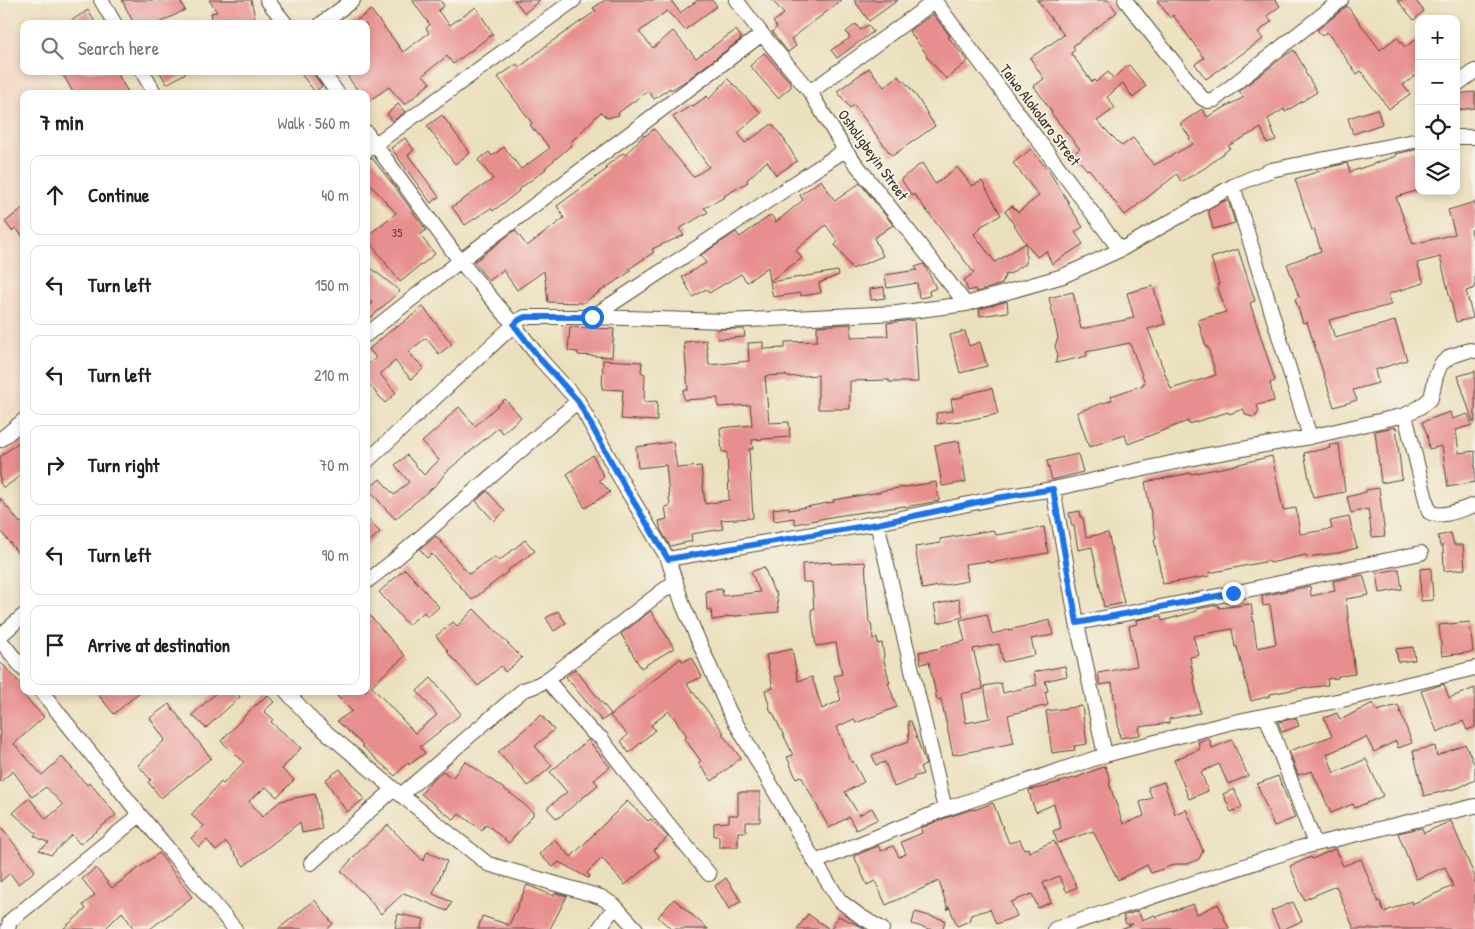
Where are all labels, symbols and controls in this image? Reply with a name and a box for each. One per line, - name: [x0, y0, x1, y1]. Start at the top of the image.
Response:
- map controls: [1415, 15, 1460, 195]
- button: +: [1415, 15, 1460, 60]
- search box: [20, 20, 370, 75]
- icon: search: [38, 34, 66, 62]
- text: Search here: [78, 35, 159, 61]
- street label: Taiwo Alokolaro Street: [995, 60, 1086, 171]
- button: −: [1415, 60, 1460, 105]
- street label: Osholigbeyin Street: [833, 105, 914, 205]
- button: locate: [1415, 105, 1460, 150]
- text: 7 min: [40, 108, 84, 137]
- text: Walk · 560 m: [278, 112, 350, 134]
- button: layers: [1415, 150, 1460, 195]
- icon: ahead: [41, 181, 69, 209]
- text: Continue: [88, 182, 149, 208]
- text: 40 m: [321, 184, 349, 206]
- house number: 35: [392, 224, 402, 241]
- icon: left: [41, 271, 69, 299]
- text: Turn left: [88, 272, 151, 298]
- text: 150 m: [315, 274, 349, 296]
- route start: [581, 306, 604, 329]
- icon: left: [41, 361, 69, 389]
- text: Turn left: [88, 362, 151, 388]
- text: 210 m: [314, 364, 349, 386]
- icon: right: [41, 451, 69, 479]
- text: Turn right: [88, 452, 159, 478]
- text: 70 m: [319, 454, 349, 476]
- icon: left: [41, 541, 69, 569]
- text: Turn left: [88, 542, 151, 568]
- text: 90 m: [321, 544, 349, 566]
- route end: [1222, 582, 1245, 605]
- icon: arrive: [41, 631, 69, 659]
- text: Arrive at destination: [88, 632, 230, 658]

